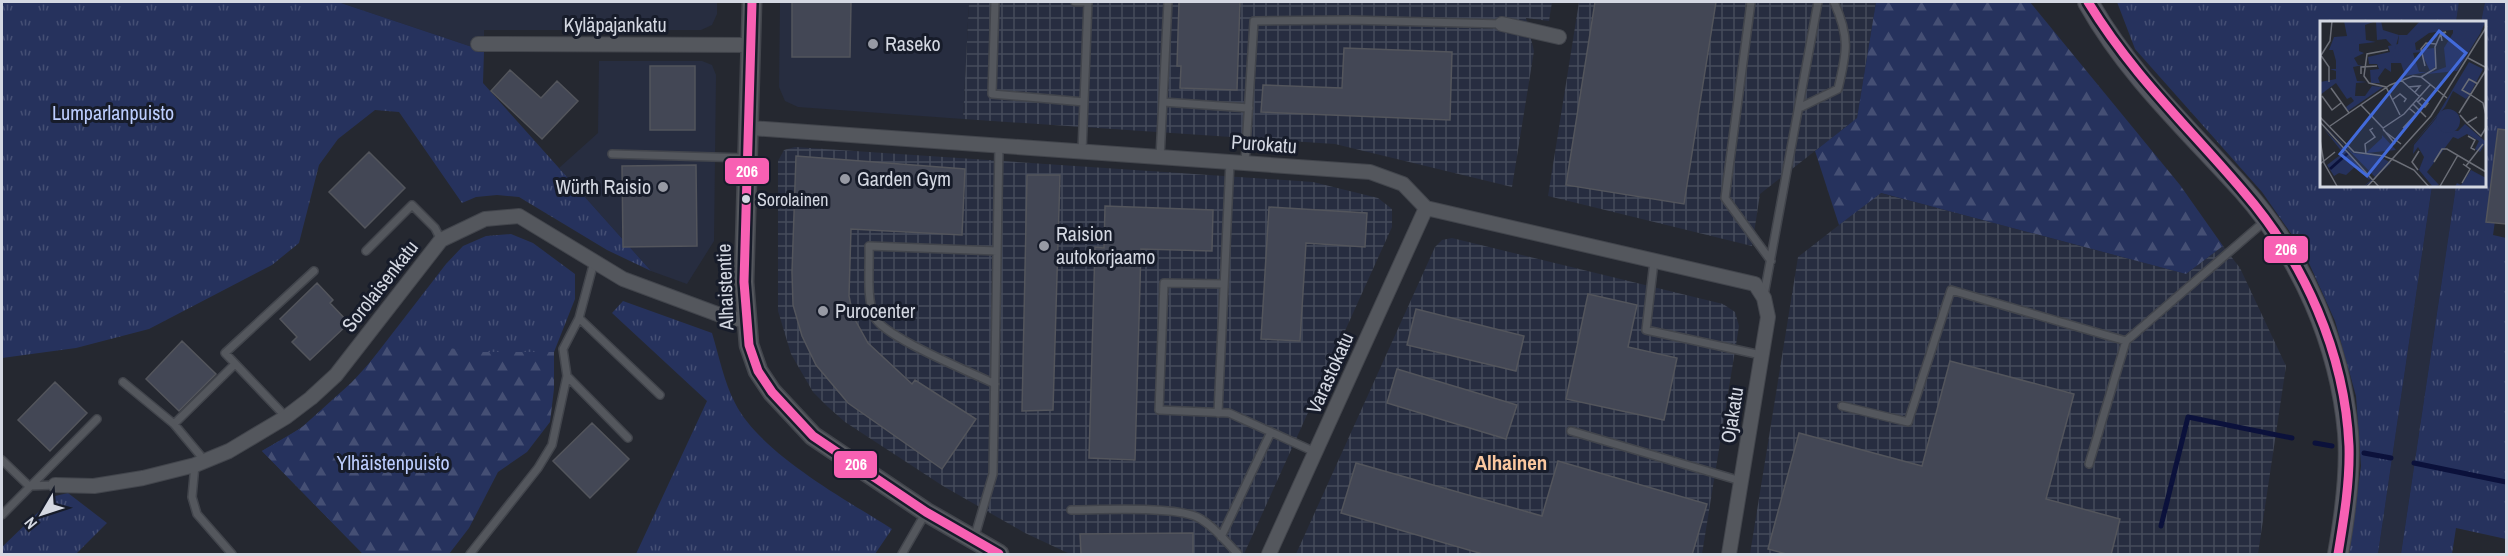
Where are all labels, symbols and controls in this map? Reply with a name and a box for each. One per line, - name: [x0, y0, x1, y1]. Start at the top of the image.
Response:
- street label: Kyläpajankatu: [563, 11, 667, 38]
- inset map: [2320, 21, 2487, 188]
- place label: Raseko: [885, 30, 941, 57]
- marker: Raseko: [866, 37, 880, 51]
- park label: Lumparlanpuisto: [52, 99, 174, 126]
- street label: Purokatu: [1230, 128, 1298, 159]
- line badge: 206: [724, 157, 770, 185]
- text: 206: [736, 160, 758, 182]
- place label: Garden Gym: [857, 165, 951, 192]
- marker: Garden Gym: [838, 172, 852, 186]
- place label: Würth Raisio: [556, 173, 651, 200]
- marker: Würth Raisio: [656, 180, 670, 194]
- place label: Sorolainen: [757, 187, 828, 212]
- marker: Sorolainen: [740, 193, 752, 205]
- place label: Raision autokorjaamo: [1056, 220, 1155, 270]
- street label: Sorolaisenkatu: [335, 234, 424, 337]
- line badge: 206: [2263, 235, 2309, 264]
- text: 206: [2275, 238, 2297, 260]
- marker: Raision autokorjaamo: [1037, 239, 1051, 253]
- street label: Alhaistentie: [709, 243, 740, 332]
- place label: Purocenter: [835, 297, 916, 324]
- marker: Purocenter: [816, 304, 830, 318]
- street label: Varastokatu: [1300, 328, 1359, 418]
- street label: Ojakatu: [1714, 385, 1749, 445]
- district label: Alhainen: [1475, 448, 1547, 477]
- park label: Ylhäistenpuisto: [336, 449, 450, 476]
- line badge: 206: [833, 450, 878, 479]
- text: 206: [845, 453, 867, 475]
- north arrow: [12, 484, 72, 544]
- text: N: [19, 513, 42, 534]

